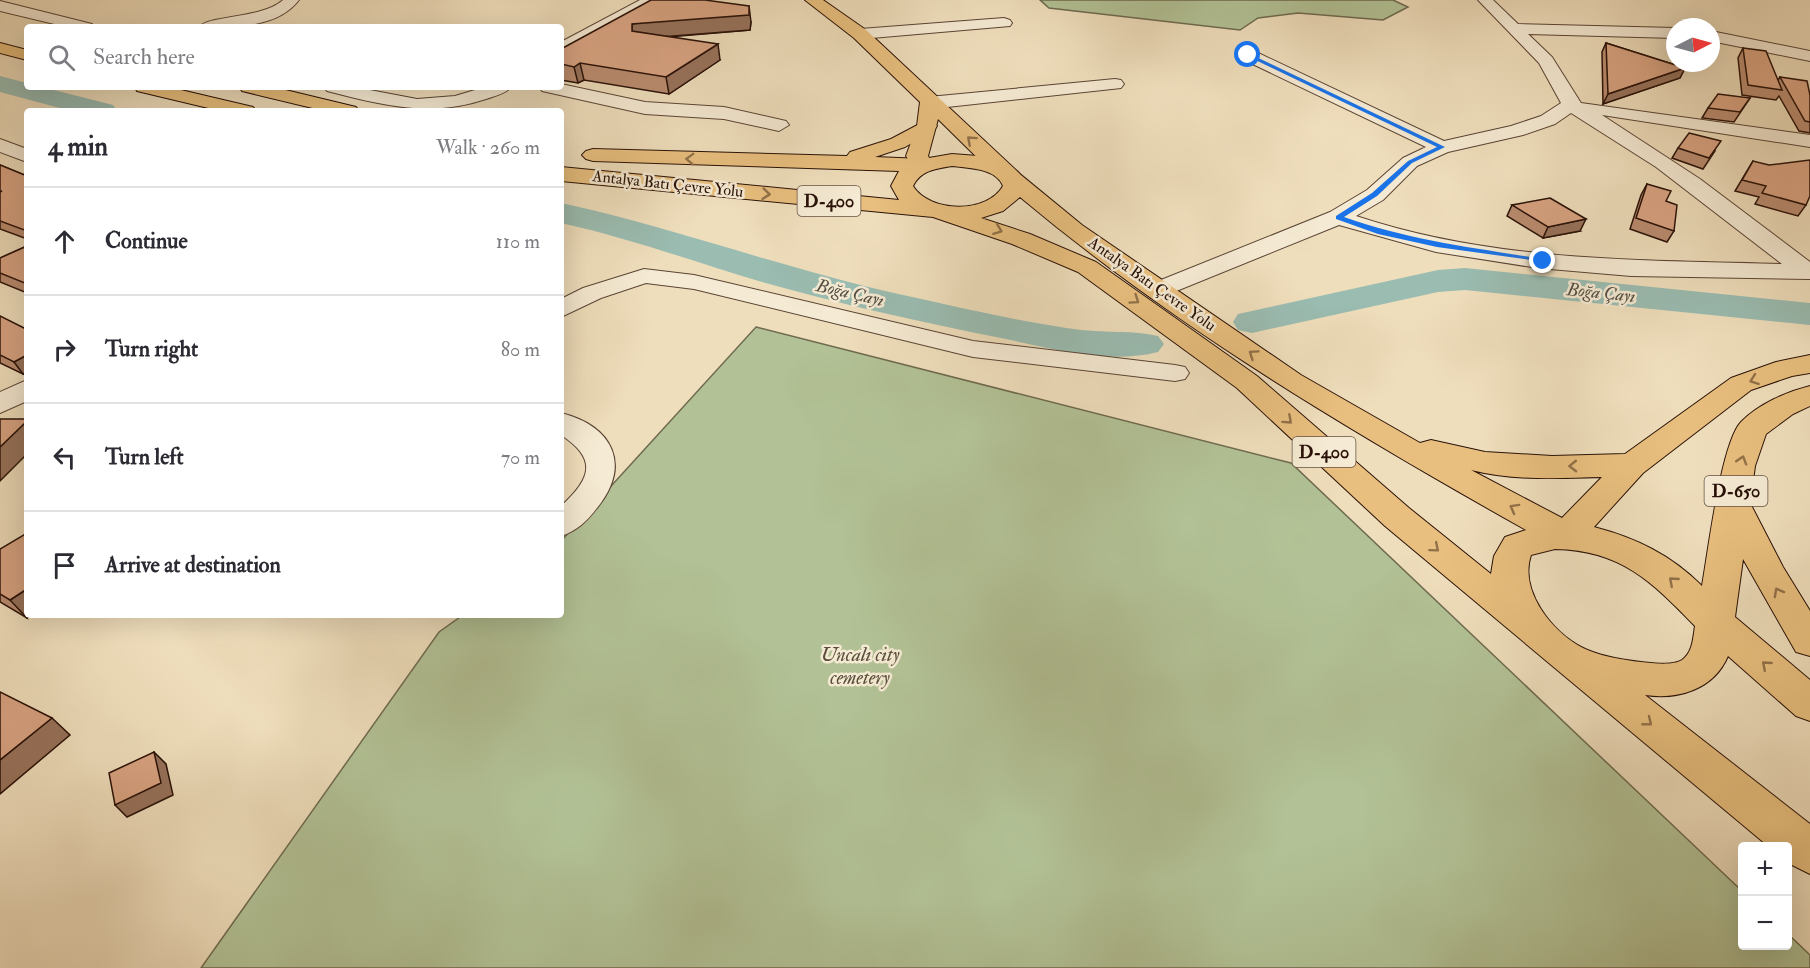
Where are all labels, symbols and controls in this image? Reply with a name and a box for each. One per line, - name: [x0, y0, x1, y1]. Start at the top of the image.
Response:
- north arrow: [1666, 18, 1720, 72]
- search box: [24, 24, 564, 90]
- icon: search: [45, 41, 78, 74]
- route start: [1234, 41, 1260, 67]
- text: Search here: [93, 43, 195, 71]
- text: 4 min: [48, 131, 108, 163]
- text: Walk · 260 m: [436, 135, 540, 160]
- one-way arrow: [967, 136, 978, 147]
- one-way arrow: [686, 153, 695, 166]
- street label: Antalya Batı Çevre Yolu: [591, 166, 744, 202]
- road number: D-400: [798, 186, 860, 216]
- one-way arrow: [761, 187, 770, 199]
- one-way arrow: [993, 223, 1003, 236]
- icon: ahead: [48, 225, 81, 258]
- text: Continue: [105, 227, 188, 255]
- text: 110 m: [496, 229, 540, 254]
- street label: Antalya Batı Çevre Yolu: [1083, 232, 1220, 336]
- route end: [1529, 247, 1555, 273]
- water label: Boğa Çayı: [813, 274, 886, 312]
- water label: Boğa Çayı: [1565, 278, 1636, 308]
- one-way arrow: [1128, 293, 1139, 304]
- icon: right: [48, 333, 81, 366]
- text: Turn right: [105, 335, 198, 363]
- text: 80 m: [501, 337, 540, 362]
- one-way arrow: [1248, 350, 1259, 361]
- one-way arrow: [1749, 372, 1760, 385]
- one-way arrow: [1281, 413, 1292, 424]
- road number: D-400: [1292, 437, 1356, 467]
- icon: left: [48, 441, 81, 474]
- text: Turn left: [105, 443, 184, 471]
- text: 70 m: [501, 445, 540, 470]
- one-way arrow: [1735, 455, 1747, 466]
- one-way arrow: [1569, 460, 1578, 472]
- road number: D-650: [1704, 476, 1768, 506]
- one-way arrow: [1510, 504, 1520, 515]
- one-way arrow: [1428, 541, 1439, 552]
- icon: arrive: [48, 549, 81, 582]
- text: Arrive at destination: [105, 551, 281, 579]
- one-way arrow: [1669, 577, 1680, 588]
- one-way arrow: [1773, 588, 1785, 598]
- park label: Uncalı city cemetery: [820, 642, 900, 690]
- one-way arrow: [1762, 662, 1773, 673]
- one-way arrow: [1641, 715, 1652, 726]
- map controls: [1738, 842, 1792, 950]
- button: +: [1738, 842, 1792, 896]
- button: −: [1738, 896, 1792, 950]

